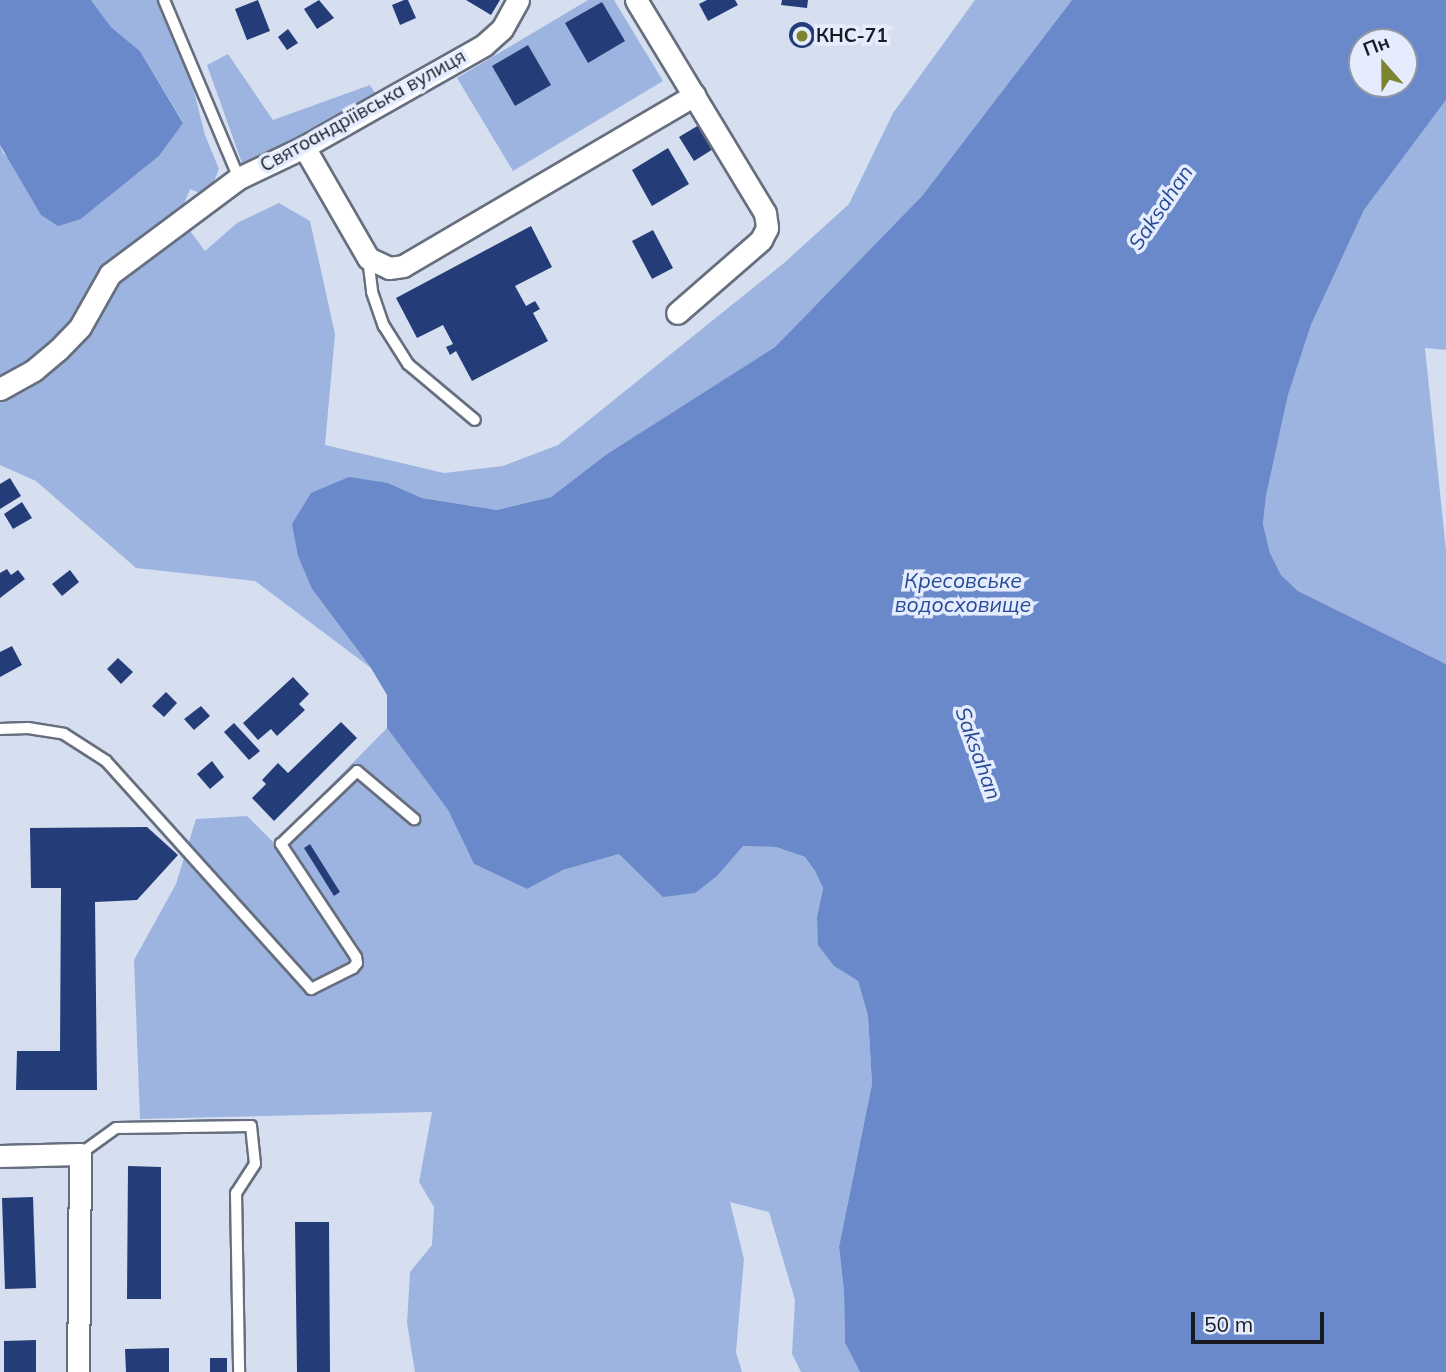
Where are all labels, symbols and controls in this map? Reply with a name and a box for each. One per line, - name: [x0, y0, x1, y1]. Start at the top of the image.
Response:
- place label: КНС-71: [816, 25, 888, 47]
- marker: КНС-71: [794, 28, 810, 44]
- north arrow: [1348, 28, 1418, 98]
- text: Пн: [1360, 29, 1393, 61]
- street label: Святоандріївська вулиця: [256, 45, 470, 177]
- water label: Saksahan: [1123, 160, 1197, 254]
- water label: Кресовське водосховище: [895, 567, 1031, 617]
- water label: Saksahan: [951, 703, 1007, 803]
- scale bar: [1194, 1298, 1327, 1342]
- text: 50 m: [1204, 1311, 1253, 1337]

